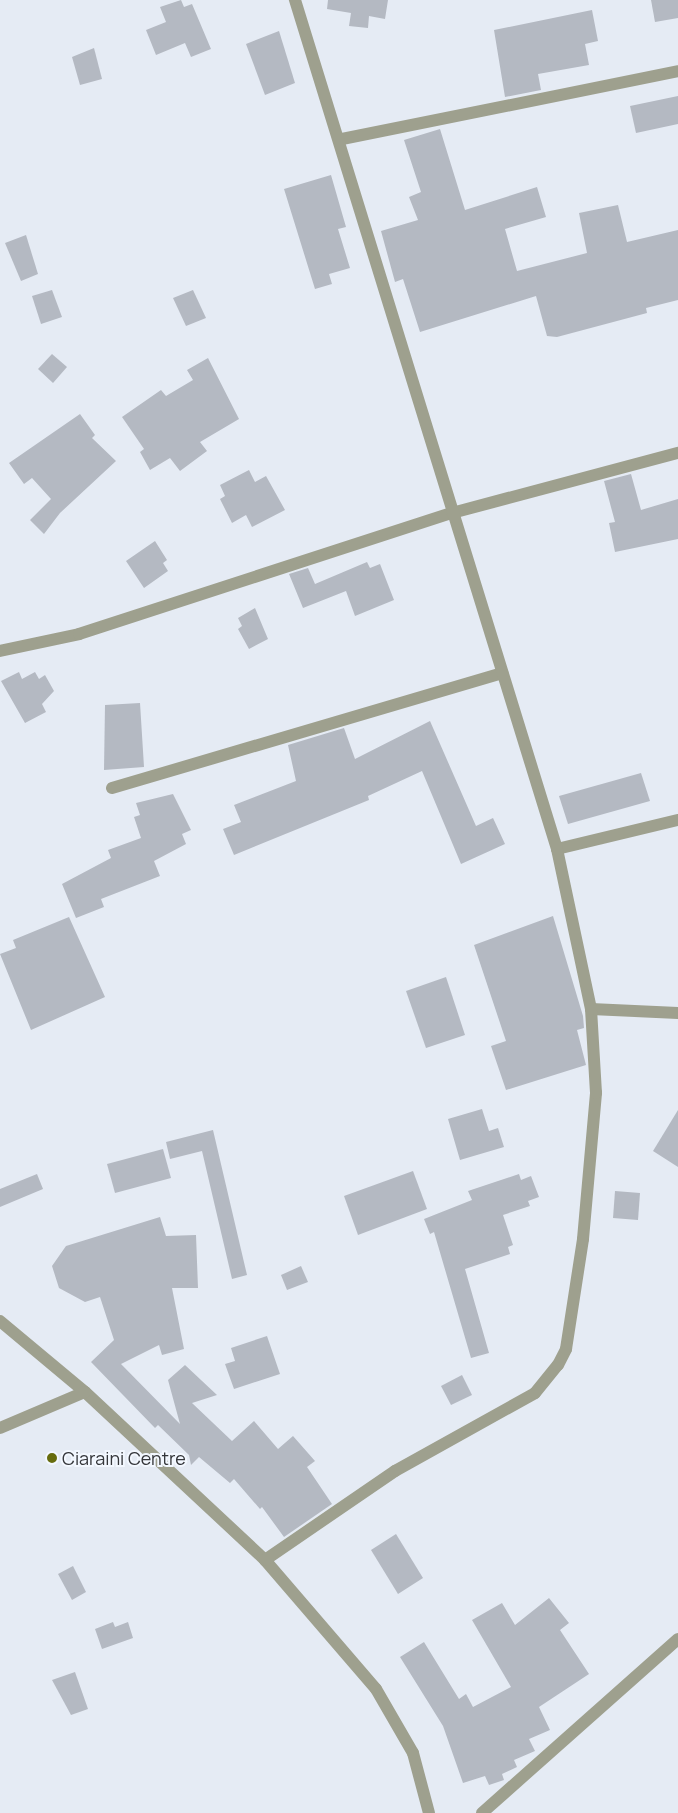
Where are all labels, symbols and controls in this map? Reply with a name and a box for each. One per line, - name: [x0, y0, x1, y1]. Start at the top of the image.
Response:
- place label: Ciaraini Centre: [62, 1447, 186, 1469]
- marker: Ciaraini Centre: [46, 1452, 58, 1464]

